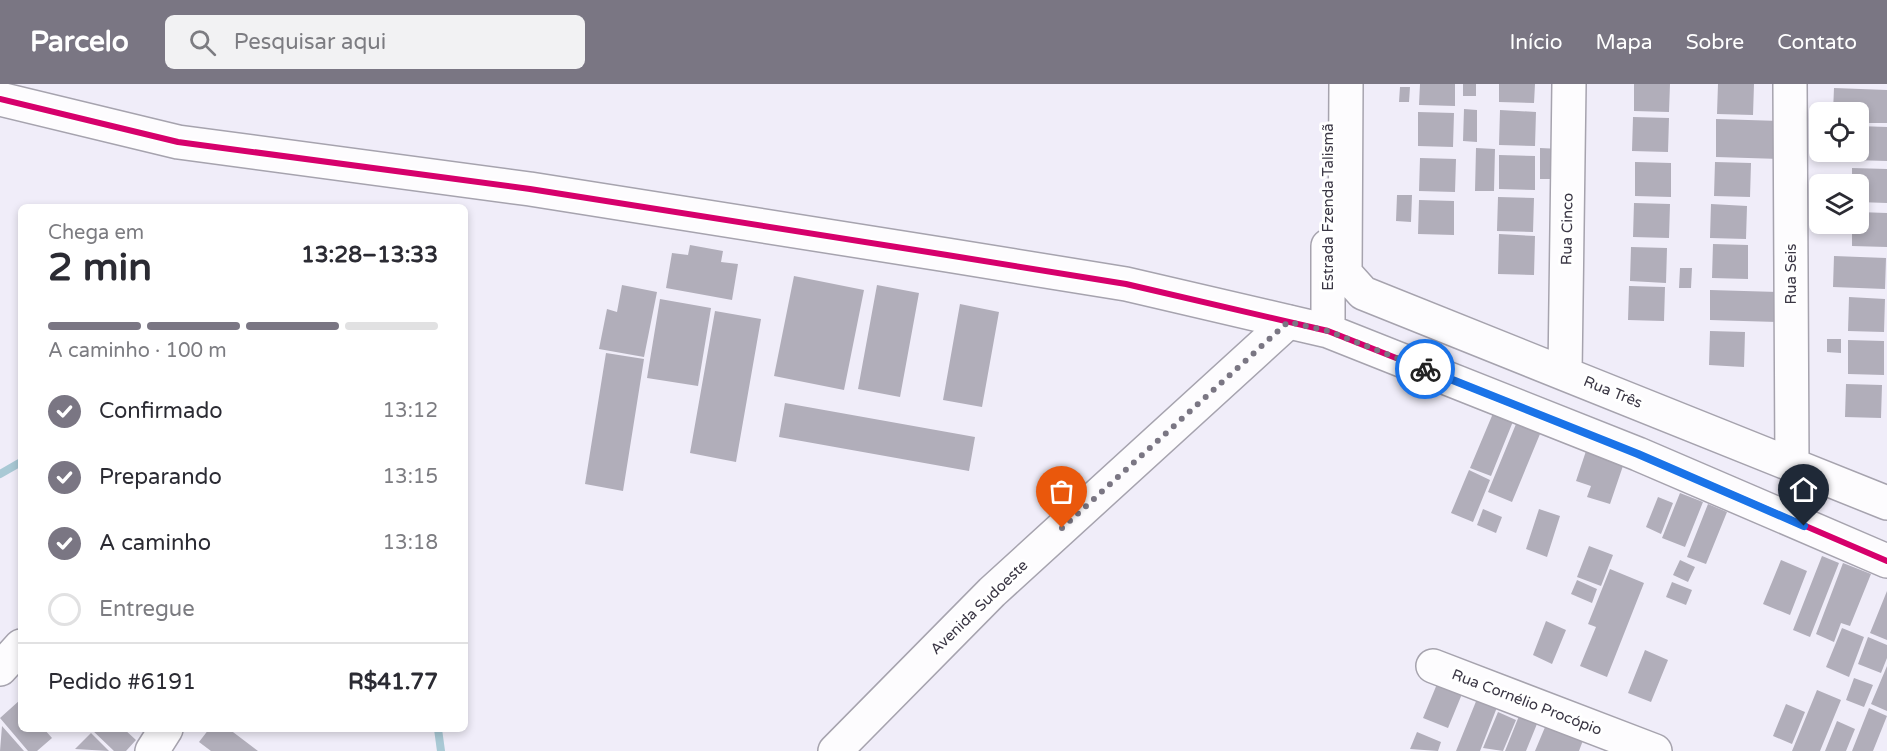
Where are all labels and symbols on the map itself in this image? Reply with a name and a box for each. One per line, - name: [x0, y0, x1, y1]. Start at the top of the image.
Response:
- street label: Estrada Fzenda Talismã: [1319, 123, 1337, 291]
- street label: Rua Cinco: [1557, 193, 1577, 265]
- street label: Rua Seis: [1782, 244, 1800, 304]
- courier: [1395, 339, 1455, 399]
- street label: Rua Três: [1581, 372, 1645, 412]
- pin: [1778, 464, 1829, 526]
- pin: [1036, 466, 1087, 528]
- street label: Avenida Sudoeste: [927, 556, 1031, 658]
- street label: Rua Cornélio Procópio: [1449, 665, 1605, 739]

